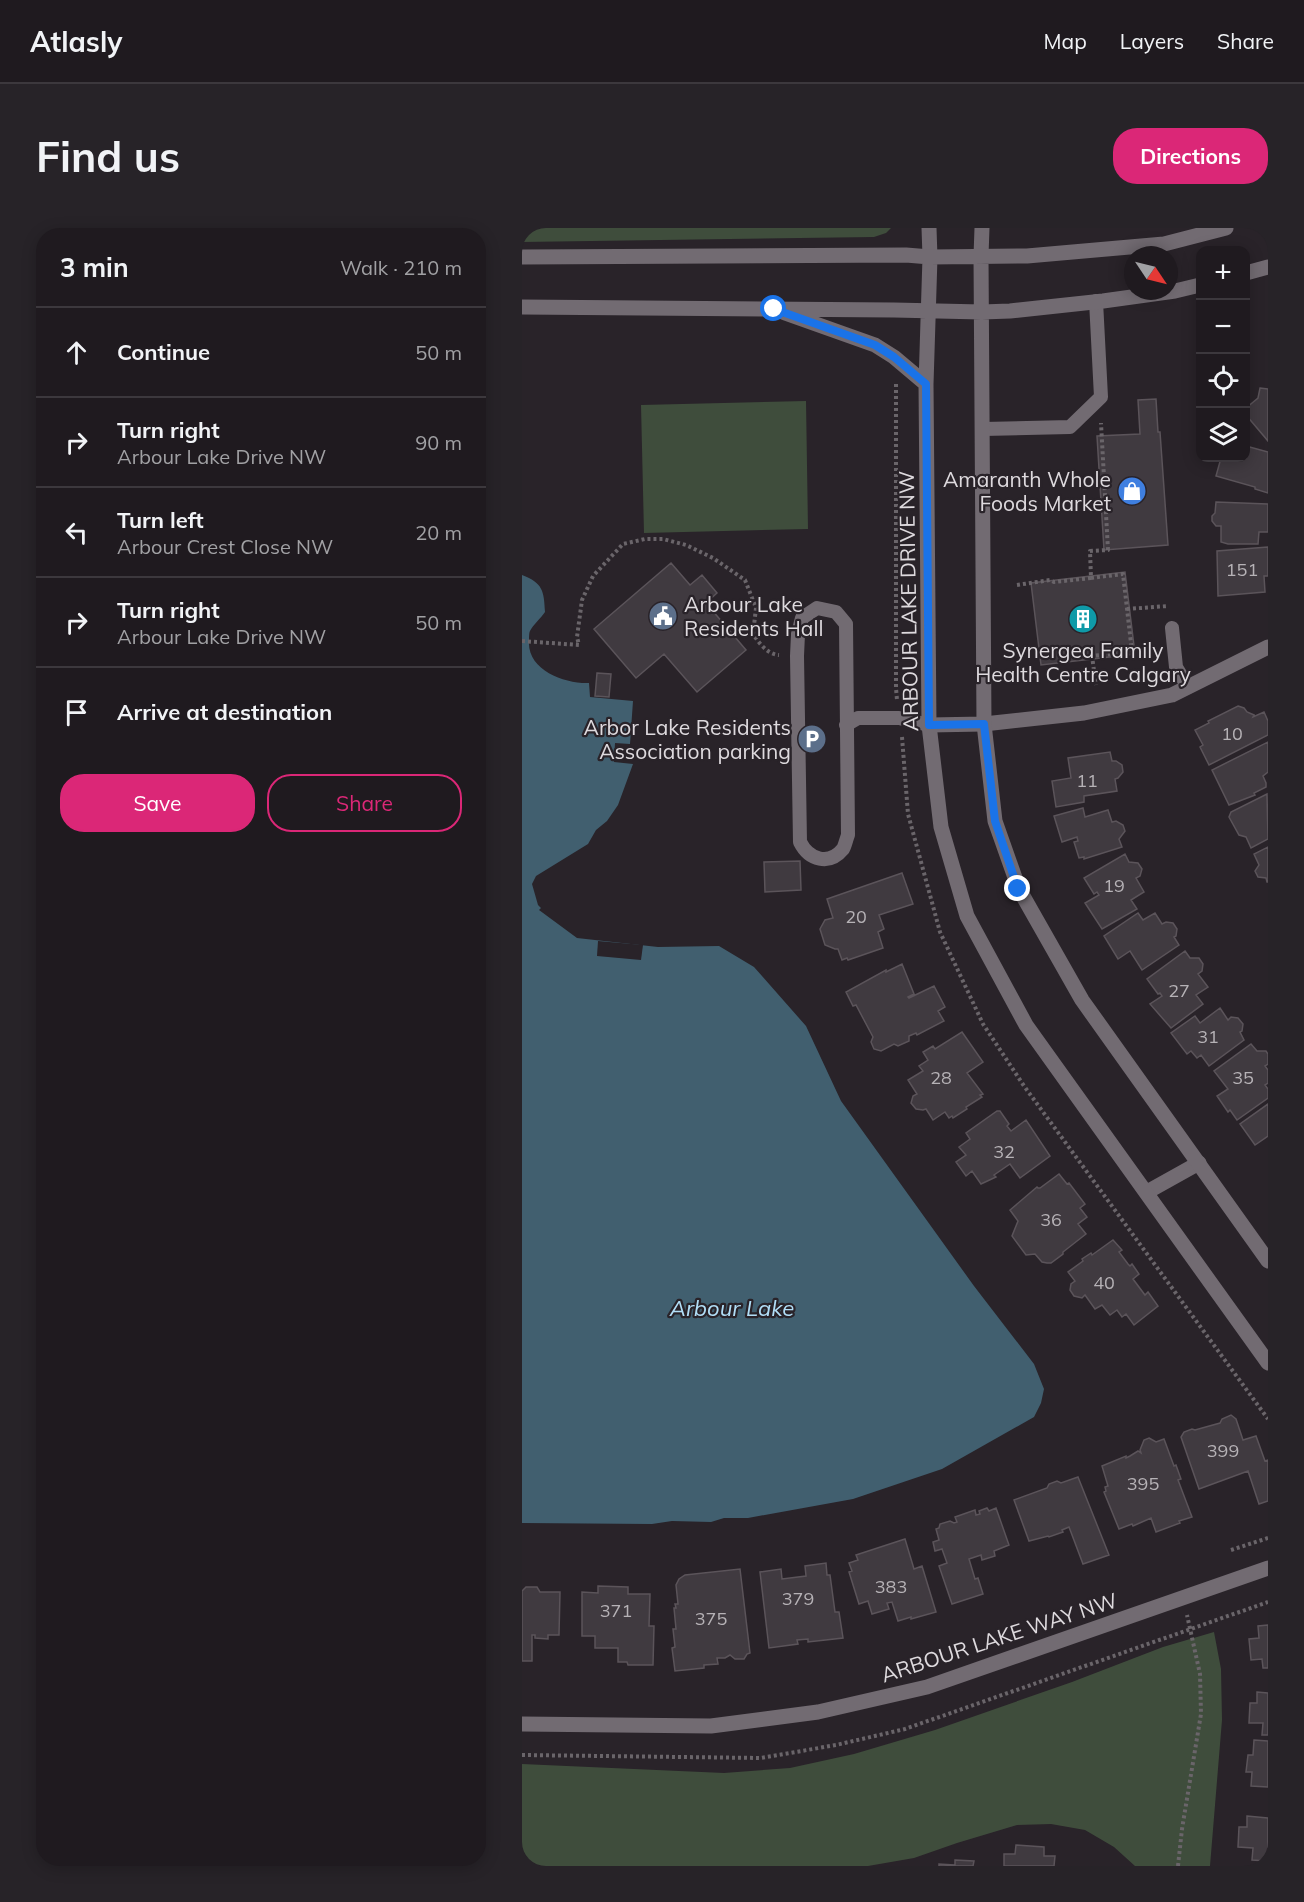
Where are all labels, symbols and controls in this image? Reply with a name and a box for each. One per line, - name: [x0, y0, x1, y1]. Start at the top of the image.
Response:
- text: Atlasly: [30, 24, 122, 59]
- text: Map: [1044, 28, 1087, 54]
- text: Layers: [1120, 28, 1184, 54]
- text: Share: [1217, 28, 1274, 54]
- button: Directions: [1113, 128, 1268, 184]
- text: Find us: [36, 130, 180, 183]
- north arrow: [1124, 246, 1178, 300]
- map controls: [1196, 246, 1250, 462]
- button: +: [1196, 246, 1250, 300]
- text: 3 min: [60, 251, 129, 284]
- text: Walk · 210 m: [340, 255, 462, 280]
- route start: [760, 295, 786, 321]
- button: −: [1196, 300, 1250, 354]
- icon: ahead: [60, 336, 93, 369]
- text: Continue: [117, 338, 210, 366]
- text: 50 m: [415, 340, 462, 365]
- button: locate: [1196, 354, 1250, 408]
- button: layers: [1196, 408, 1250, 462]
- text: Turn right: [117, 416, 220, 444]
- icon: right: [60, 426, 93, 459]
- text: 90 m: [415, 430, 462, 455]
- text: Arbour Lake Drive NW: [117, 444, 326, 469]
- place label: Amaranth Whole Foods Market: [943, 466, 1111, 516]
- street label: ARBOUR LAKE DRIVE NW: [893, 470, 923, 732]
- shop icon: Amaranth Whole Foods Market: [1116, 475, 1148, 507]
- text: Turn left: [117, 506, 204, 534]
- icon: left: [60, 516, 93, 549]
- text: 20 m: [415, 520, 462, 545]
- text: Arbour Crest Close NW: [117, 534, 333, 559]
- house number: 151: [1226, 558, 1258, 581]
- place label: Arbour Lake Residents Hall: [684, 591, 823, 641]
- text: Turn right: [117, 596, 220, 624]
- public building icon: Arbour Lake Residents Hall: [647, 600, 679, 632]
- building icon: Synergea Family Health Centre Calgary: [1067, 603, 1099, 635]
- icon: right: [60, 606, 93, 639]
- text: 50 m: [415, 610, 462, 635]
- text: Arbour Lake Drive NW: [117, 624, 326, 649]
- place label: Synergea Family Health Centre Calgary: [975, 637, 1191, 687]
- icon: arrive: [60, 696, 93, 729]
- text: Arrive at destination: [117, 698, 332, 726]
- place label: Arbor Lake Residents Association parking: [584, 714, 791, 764]
- house number: 10: [1221, 722, 1243, 745]
- parking icon: Arbor Lake Residents Association parking: [796, 723, 828, 755]
- house number: 11: [1076, 769, 1098, 792]
- button: Save: [60, 774, 255, 832]
- button: Share: [267, 774, 462, 832]
- house number: 19: [1103, 874, 1125, 897]
- route end: [1004, 875, 1030, 901]
- house number: 20: [845, 905, 867, 928]
- house number: 27: [1168, 979, 1190, 1002]
- house number: 31: [1197, 1025, 1219, 1048]
- house number: 28: [930, 1066, 952, 1089]
- house number: 35: [1232, 1066, 1254, 1089]
- house number: 32: [993, 1140, 1015, 1163]
- house number: 36: [1040, 1208, 1062, 1231]
- house number: 40: [1093, 1271, 1115, 1294]
- water label: Arbour Lake: [669, 1294, 794, 1322]
- house number: 399: [1207, 1439, 1239, 1462]
- house number: 395: [1127, 1472, 1159, 1495]
- house number: 383: [875, 1575, 907, 1598]
- street label: ARBOUR LAKE WAY NW: [878, 1586, 1120, 1688]
- house number: 379: [782, 1587, 814, 1610]
- house number: 371: [600, 1599, 632, 1622]
- house number: 375: [695, 1607, 727, 1630]

